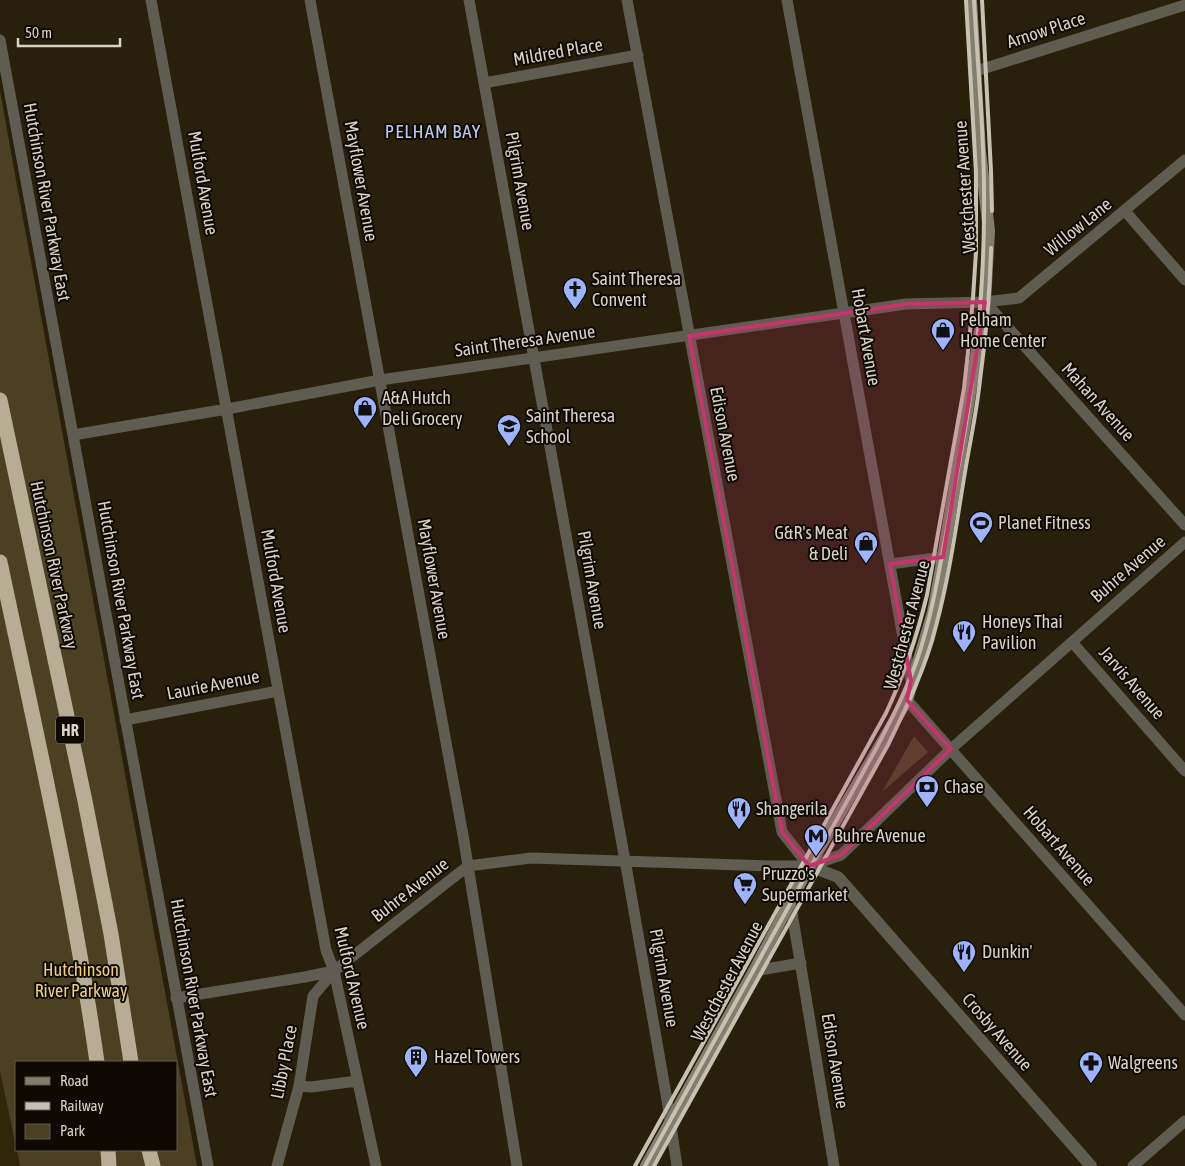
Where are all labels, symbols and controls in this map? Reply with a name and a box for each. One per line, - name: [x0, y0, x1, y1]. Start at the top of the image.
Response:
- street label: Arnow Place: [1004, 7, 1088, 52]
- scale bar: [18, 15, 120, 47]
- text: 50 m: [25, 24, 52, 41]
- street label: Mildred Place: [512, 33, 604, 70]
- street label: Hutchinson River Parkway East: [20, 101, 75, 303]
- street label: Mayflower Avenue: [341, 119, 382, 243]
- district label: PELHAM BAY: [385, 120, 481, 142]
- street label: Westchester Avenue: [949, 120, 980, 254]
- street label: Mulford Avenue: [184, 129, 223, 236]
- street label: Pilgrim Avenue: [502, 130, 539, 232]
- street label: Willow Lane: [1040, 193, 1115, 260]
- place label: Saint Theresa Convent: [592, 268, 681, 310]
- church icon: Saint Theresa Convent: [562, 276, 588, 310]
- street label: Hobart Avenue: [848, 287, 885, 387]
- place label: Pelham Home Center: [960, 309, 1047, 351]
- shop icon: Pelham Home Center: [930, 317, 956, 351]
- street label: Saint Theresa Avenue: [453, 320, 596, 361]
- street label: Mahan Avenue: [1058, 358, 1139, 445]
- street label: Edison Avenue: [706, 385, 745, 483]
- place label: A&A Hutch Deli Grocery: [382, 387, 463, 429]
- shop icon: A&A Hutch Deli Grocery: [352, 395, 378, 429]
- place label: Saint Theresa School: [526, 405, 615, 447]
- school or university icon: Saint Theresa School: [496, 413, 522, 447]
- street label: Hutchinson River Parkway: [26, 479, 83, 651]
- street label: Hutchinson River Parkway East: [94, 499, 149, 701]
- sports icon: Planet Fitness: [968, 510, 994, 544]
- place label: Planet Fitness: [998, 512, 1091, 533]
- street label: Mayflower Avenue: [414, 517, 455, 641]
- place label: G&R's Meat & Deli: [775, 522, 848, 564]
- street label: Mulford Avenue: [257, 527, 296, 634]
- street label: Pilgrim Avenue: [574, 529, 611, 631]
- shop icon: G&R's Meat & Deli: [853, 530, 879, 564]
- street label: Buhre Avenue: [1086, 531, 1169, 607]
- street label: Westchester Avenue: [879, 558, 934, 692]
- place label: Honeys Thai Pavilion: [982, 611, 1063, 653]
- restaurant icon: Honeys Thai Pavilion: [951, 619, 977, 653]
- street label: Jarvis Avenue: [1095, 642, 1170, 723]
- street label: Laurie Avenue: [165, 665, 261, 704]
- road number: HR: [56, 716, 84, 744]
- bank icon: Chase: [914, 774, 940, 808]
- place label: Chase: [944, 776, 984, 797]
- restaurant icon: Shangerila: [726, 796, 752, 830]
- place label: Shangerila: [756, 798, 828, 819]
- street label: Hobart Avenue: [1019, 802, 1100, 890]
- metro station icon: Buhre Avenue: [803, 823, 829, 857]
- place label: Buhre Avenue: [834, 825, 926, 846]
- street label: Buhre Avenue: [367, 853, 452, 926]
- place label: Pruzzo's Supermarket: [762, 863, 848, 905]
- supermarket icon: Pruzzo's Supermarket: [732, 871, 758, 905]
- street label: Hutchinson River Parkway East: [167, 897, 222, 1099]
- street label: Westchester Avenue: [686, 917, 767, 1044]
- street label: Mulford Avenue: [330, 924, 375, 1031]
- street label: Pilgrim Avenue: [646, 927, 683, 1029]
- restaurant icon: Dunkin': [951, 939, 977, 973]
- place label: Dunkin': [982, 941, 1032, 962]
- park label: Hutchinson River Parkway: [35, 959, 127, 1001]
- street label: Crosby Avenue: [958, 988, 1037, 1075]
- street label: Edison Avenue: [818, 1012, 853, 1110]
- street label: Libby Place: [266, 1023, 301, 1101]
- building icon: Hazel Towers: [403, 1044, 429, 1078]
- place label: Hazel Towers: [434, 1046, 520, 1067]
- pharmacy icon: Walgreens: [1078, 1050, 1104, 1084]
- place label: Walgreens: [1108, 1052, 1178, 1073]
- legend: [15, 1061, 178, 1151]
- text: Road: [60, 1072, 89, 1089]
- text: Railway: [60, 1097, 104, 1114]
- text: Park: [60, 1122, 85, 1139]

